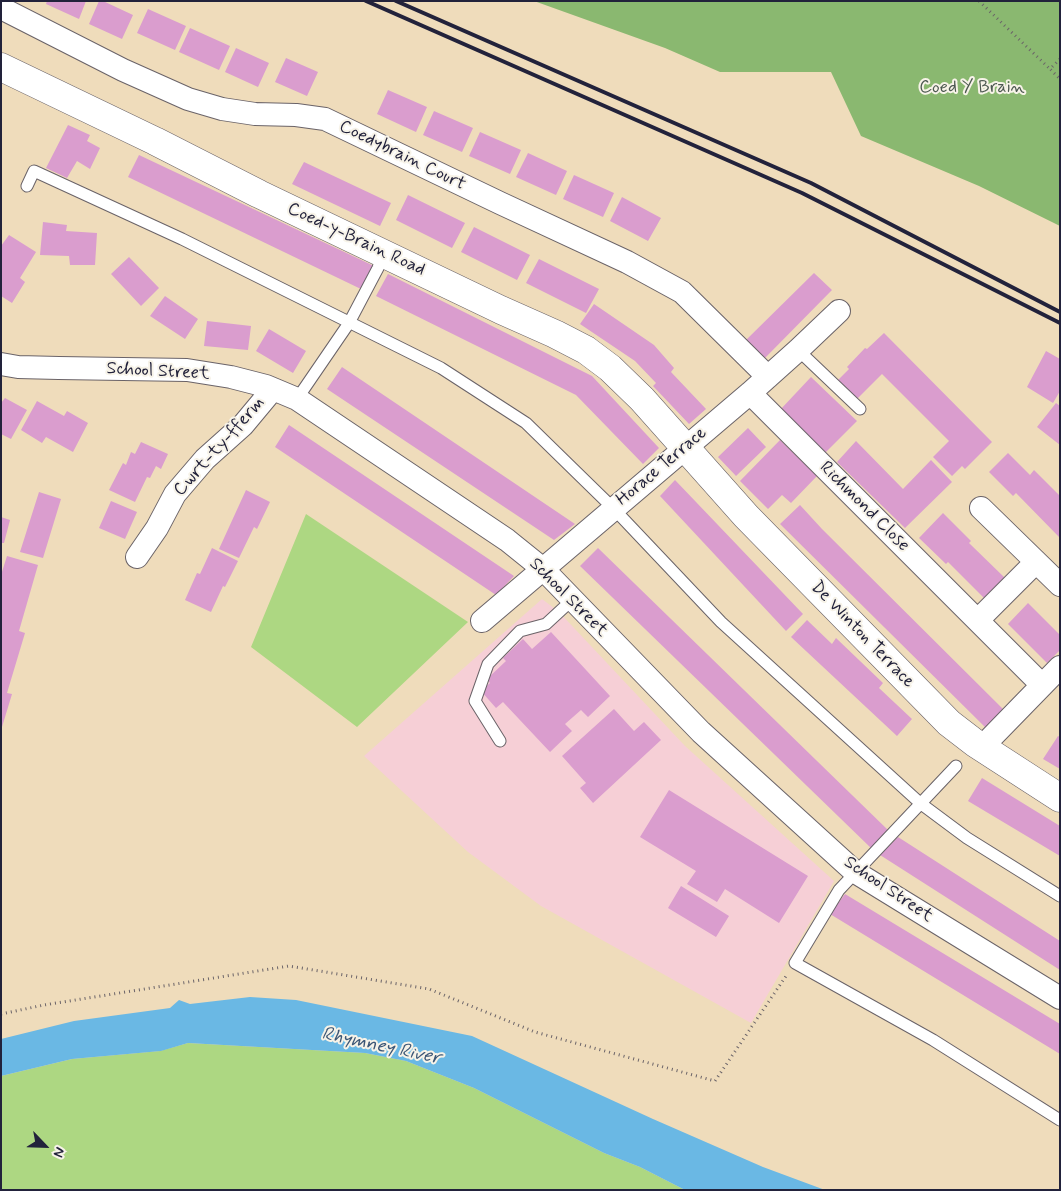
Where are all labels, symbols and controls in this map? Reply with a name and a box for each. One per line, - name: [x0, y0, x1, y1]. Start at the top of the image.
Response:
- park label: Coed Y Brain: [919, 77, 1025, 99]
- street label: Coedybrain Court: [335, 116, 469, 196]
- street label: Coed-y-Brain Road: [284, 199, 428, 281]
- street label: School Street: [106, 359, 210, 385]
- street label: Cwrt-ty-fferm: [170, 393, 270, 501]
- street label: Horace Terrace: [612, 423, 712, 511]
- street label: Richmond Close: [814, 457, 914, 557]
- street label: School Street: [524, 554, 612, 642]
- street label: De Winton Terrace: [805, 577, 919, 693]
- street label: School Street: [839, 852, 937, 928]
- water label: Rhymney River: [319, 1023, 443, 1071]
- north arrow: [20, 1121, 70, 1171]
- text: N: [49, 1144, 69, 1160]

